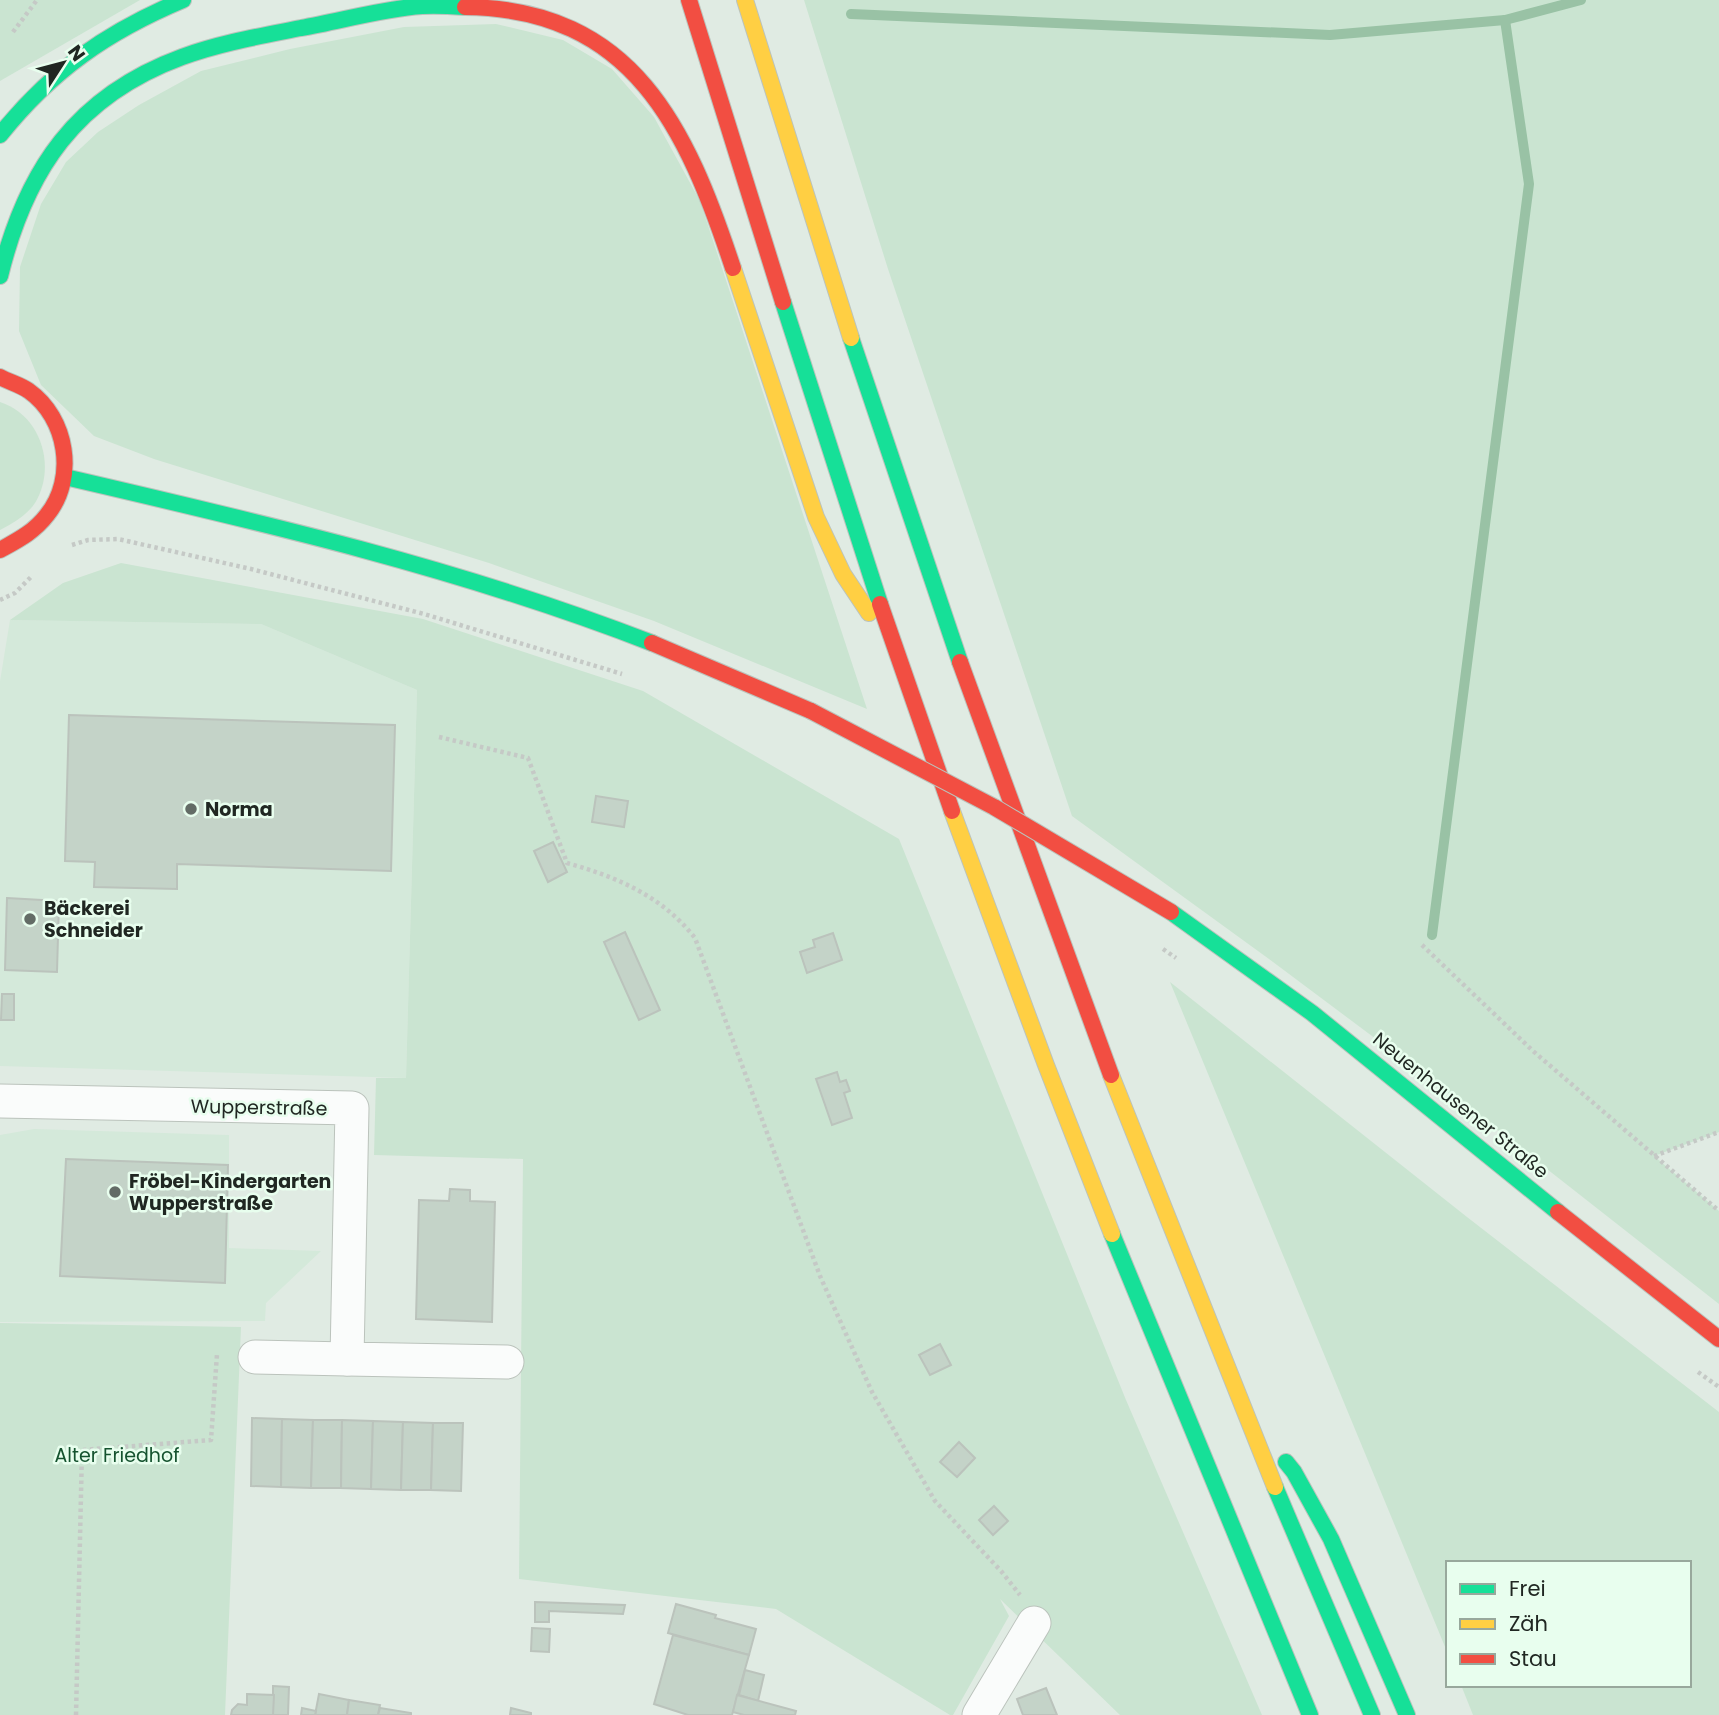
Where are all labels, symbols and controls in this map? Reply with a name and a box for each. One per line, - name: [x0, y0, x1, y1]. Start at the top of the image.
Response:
- north arrow: [28, 28, 98, 98]
- text: N: [61, 40, 91, 67]
- place label: Norma: [205, 796, 273, 823]
- marker: Norma: [183, 801, 199, 817]
- place label: Bäckerei Schneider: [44, 895, 143, 944]
- marker: Bäckerei Schneider: [22, 911, 38, 927]
- street label: Neuenhausener Straße: [1367, 1026, 1554, 1185]
- street label: Wupperstraße: [190, 1093, 328, 1122]
- place label: Fröbel-Kindergarten Wupperstraße: [129, 1168, 331, 1217]
- marker: Fröbel-Kindergarten Wupperstraße: [107, 1184, 123, 1200]
- park label: Alter Friedhof: [55, 1442, 179, 1469]
- legend: [1446, 1561, 1691, 1687]
- text: Frei: [1509, 1574, 1546, 1603]
- text: Zäh: [1509, 1609, 1548, 1638]
- text: Stau: [1509, 1644, 1557, 1673]

